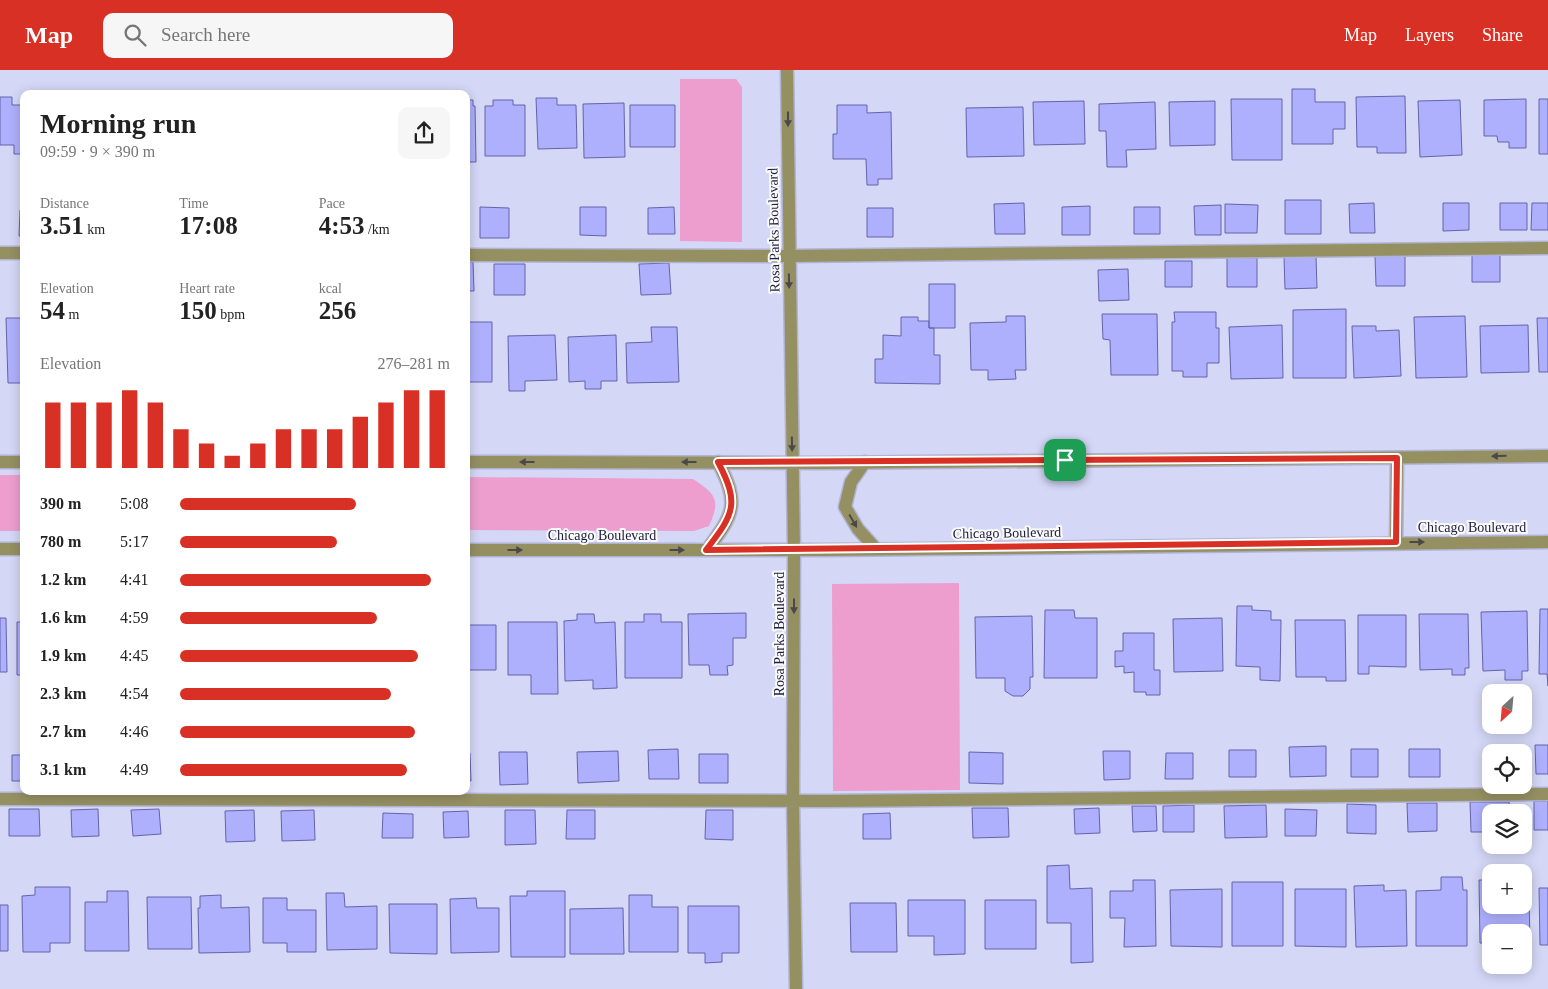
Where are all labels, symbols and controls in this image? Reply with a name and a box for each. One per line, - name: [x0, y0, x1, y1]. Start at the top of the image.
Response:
- search box: [103, 13, 453, 58]
- icon: search: [121, 21, 149, 49]
- text: Map: [25, 22, 73, 48]
- text: Search here: [161, 24, 250, 45]
- text: Map: [1344, 25, 1377, 45]
- text: Layers: [1405, 25, 1454, 45]
- text: Share: [1482, 25, 1523, 45]
- button: share: [398, 107, 450, 159]
- text: Morning run: [40, 108, 196, 139]
- one-way arrow: [784, 111, 792, 127]
- text: 09:59 · 9 × 390 m: [40, 143, 155, 160]
- street label: Rosa Parks Boulevard: [765, 168, 783, 292]
- text: Distance: [40, 196, 89, 211]
- text: Time: [179, 196, 208, 211]
- text: Pace: [319, 196, 345, 211]
- text: 3.51: [40, 212, 84, 239]
- text: 17:08: [179, 212, 238, 239]
- text: 4:53: [319, 212, 364, 239]
- text: km: [84, 222, 105, 237]
- text: /km: [364, 222, 390, 237]
- one-way arrow: [785, 273, 793, 289]
- text: Elevation: [40, 281, 94, 296]
- text: Heart rate: [179, 281, 235, 296]
- text: kcal: [319, 281, 342, 296]
- text: 54: [40, 297, 65, 324]
- text: 150: [179, 297, 217, 324]
- text: 256: [319, 297, 356, 324]
- text: m: [65, 307, 79, 322]
- text: bpm: [217, 307, 245, 322]
- text: Elevation: [40, 355, 101, 372]
- text: 276–281 m: [378, 355, 450, 372]
- one-way arrow: [788, 436, 796, 452]
- pin: [1044, 439, 1086, 481]
- icon: arrive: [1051, 446, 1079, 474]
- one-way arrow: [1491, 452, 1507, 460]
- one-way arrow: [519, 458, 535, 466]
- one-way arrow: [681, 458, 697, 466]
- text: 390 m: [40, 495, 81, 512]
- text: 5:08: [120, 495, 148, 512]
- one-way arrow: [849, 514, 857, 528]
- street label: Chicago Boulevard: [1418, 520, 1526, 535]
- street label: Chicago Boulevard: [953, 525, 1061, 541]
- street label: Chicago Boulevard: [548, 528, 656, 543]
- text: 780 m: [40, 533, 81, 550]
- text: 5:17: [120, 533, 148, 550]
- one-way arrow: [1410, 538, 1426, 546]
- one-way arrow: [507, 546, 523, 554]
- one-way arrow: [670, 546, 686, 554]
- text: 1.2 km: [40, 571, 86, 588]
- text: 4:41: [120, 571, 148, 588]
- street label: Rosa Parks Boulevard: [772, 572, 787, 696]
- one-way arrow: [790, 598, 798, 614]
- text: 1.6 km: [40, 609, 86, 626]
- text: 4:59: [120, 609, 148, 626]
- text: 1.9 km: [40, 647, 86, 664]
- text: 4:45: [120, 647, 148, 664]
- north arrow: [1482, 684, 1532, 734]
- map controls: [1482, 684, 1532, 974]
- text: 2.3 km: [40, 685, 86, 702]
- text: 4:54: [120, 685, 148, 702]
- text: 2.7 km: [40, 723, 86, 740]
- text: 4:46: [120, 723, 148, 740]
- button: locate: [1482, 744, 1532, 794]
- text: 3.1 km: [40, 761, 86, 778]
- text: 4:49: [120, 761, 148, 778]
- button: layers: [1482, 804, 1532, 854]
- button: +: [1482, 864, 1532, 914]
- button: −: [1482, 924, 1532, 974]

